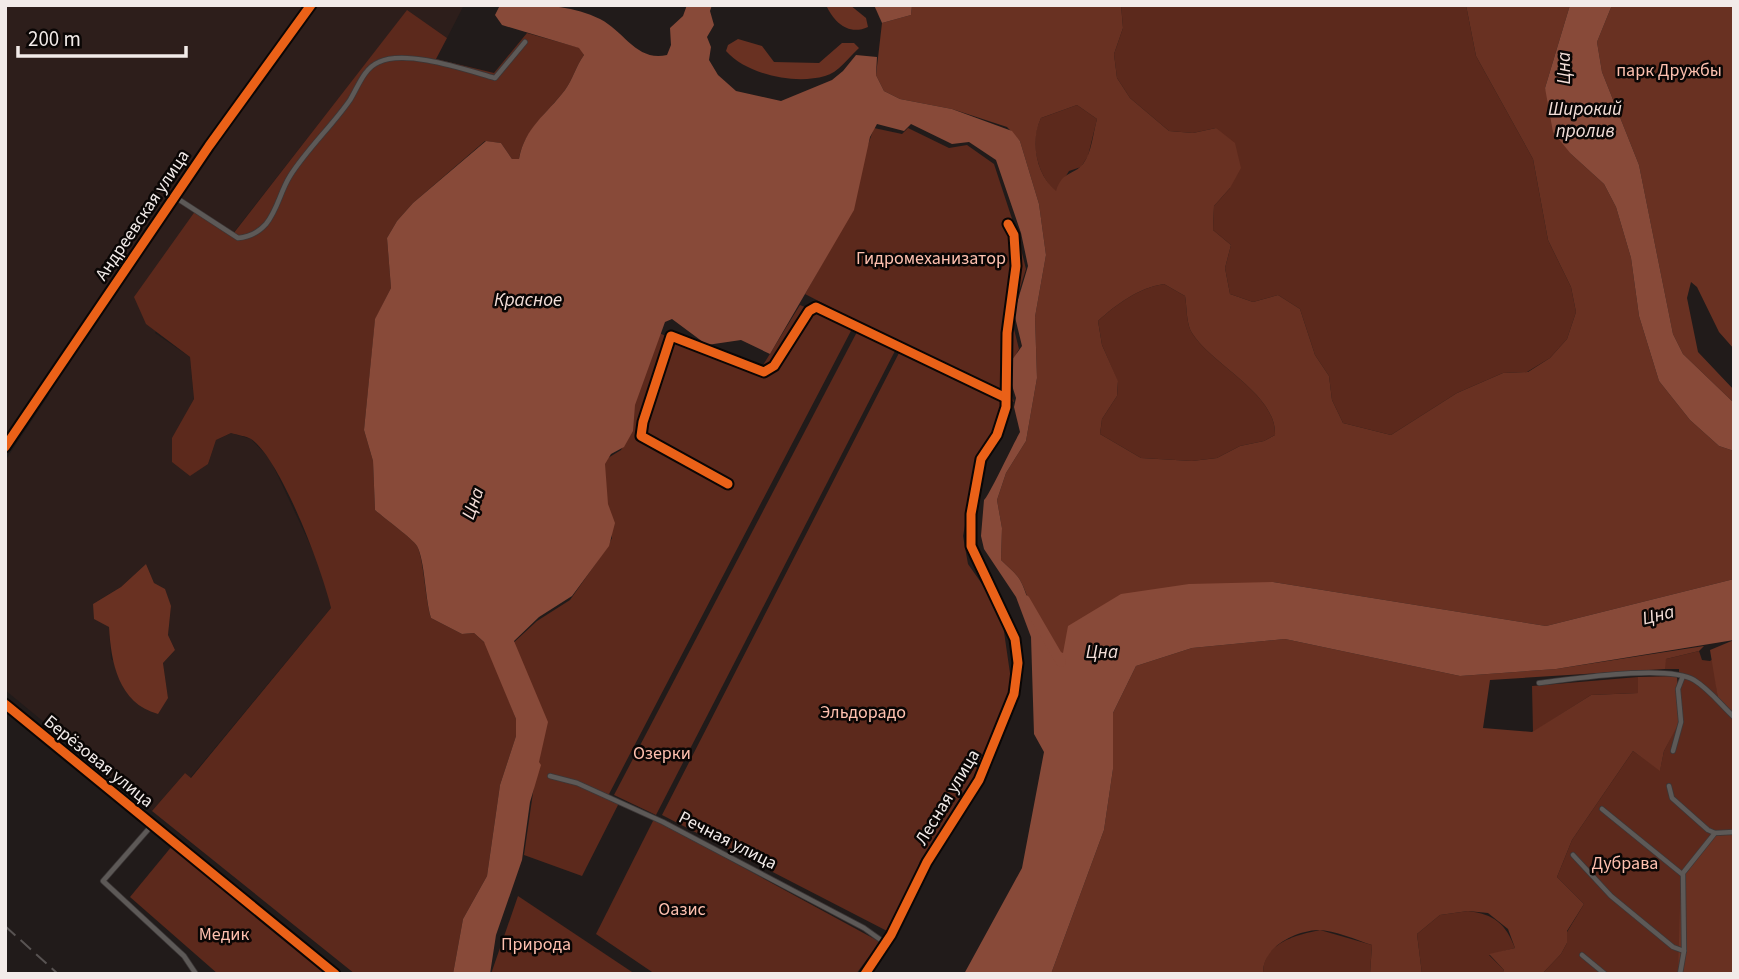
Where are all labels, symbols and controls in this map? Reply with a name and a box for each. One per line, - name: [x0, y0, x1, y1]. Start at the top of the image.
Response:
- scale bar: [18, 14, 186, 58]
- text: 200 m: [28, 24, 81, 54]
- water label: Цна: [1551, 52, 1578, 84]
- park label: парк Дружбы: [1616, 58, 1722, 83]
- water label: Широкий пролив: [1548, 96, 1622, 145]
- street label: Андреевская улица: [89, 145, 195, 286]
- park label: Гидромеханизатор: [856, 246, 1006, 271]
- water label: Красное: [494, 287, 562, 314]
- water label: Цна: [455, 484, 491, 523]
- water label: Цна: [1639, 598, 1677, 632]
- water label: Цна: [1086, 639, 1118, 666]
- park label: Эльдорадо: [820, 700, 906, 725]
- street label: Берёзовая улица: [39, 709, 159, 813]
- park label: Озерки: [633, 741, 691, 766]
- street label: Лесная улица: [909, 745, 986, 850]
- street label: Речная улица: [674, 805, 781, 876]
- park label: Дубрава: [1592, 851, 1658, 876]
- park label: Оазис: [658, 897, 706, 922]
- park label: Медик: [199, 922, 249, 947]
- park label: Природа: [501, 932, 571, 957]

